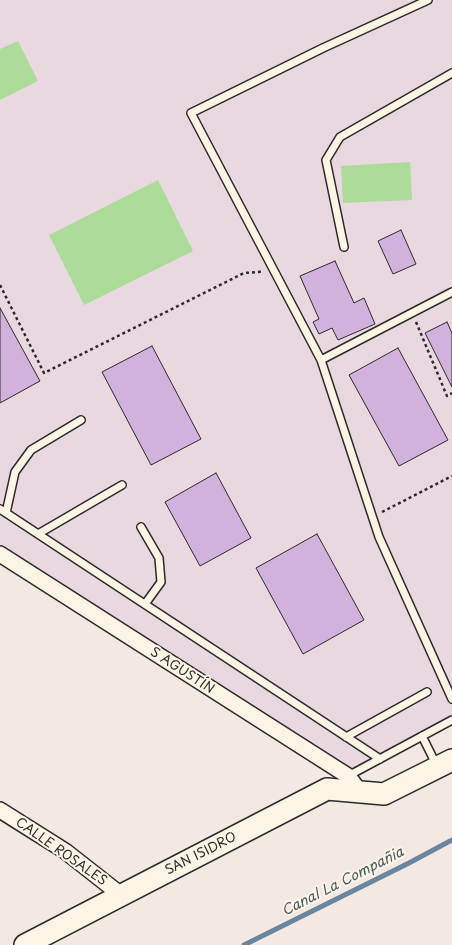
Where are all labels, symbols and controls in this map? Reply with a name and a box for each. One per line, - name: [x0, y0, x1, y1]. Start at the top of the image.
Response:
- street label: S AGUSTÍN: [147, 645, 217, 697]
- street label: CALLE ROSALES: [12, 815, 110, 889]
- street label: SAN ISIDRO: [163, 829, 239, 879]
- water label: Canal La Compañia: [279, 844, 407, 920]

